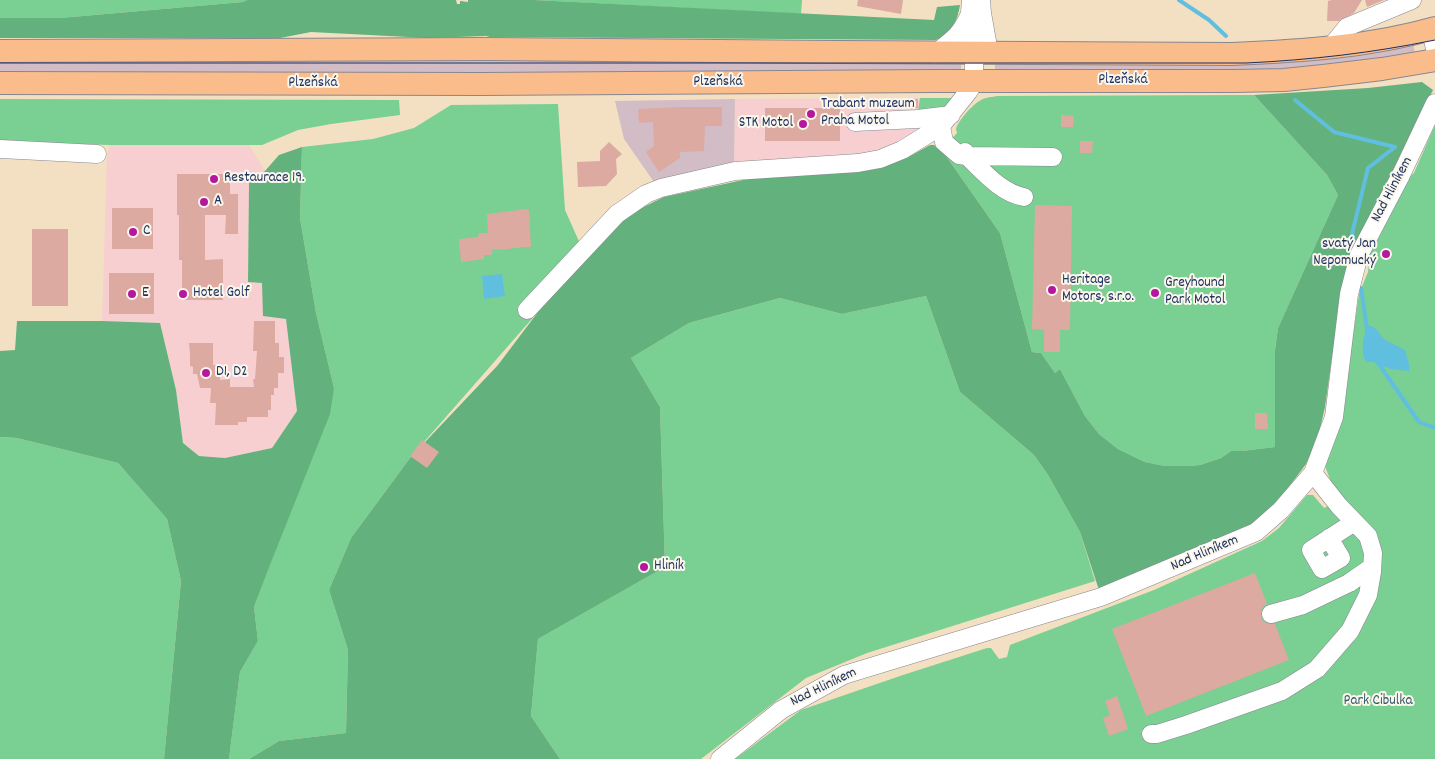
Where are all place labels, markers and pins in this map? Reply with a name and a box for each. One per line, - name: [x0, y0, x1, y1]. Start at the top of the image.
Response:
- place label: Trabant muzeum Praha Motol: [821, 96, 915, 131]
- marker: Trabant muzeum Praha Motol: [805, 108, 817, 120]
- place label: STK Motol: [739, 115, 793, 133]
- marker: STK Motol: [797, 118, 809, 130]
- place label: Restaurace 19.: [224, 170, 305, 188]
- marker: Restaurace 19.: [208, 173, 220, 185]
- place label: A: [214, 193, 222, 211]
- marker: A: [198, 196, 210, 208]
- place label: C: [143, 223, 150, 241]
- marker: C: [127, 226, 139, 238]
- place label: svatý Jan Nepomucký: [1313, 236, 1376, 271]
- marker: svatý Jan Nepomucký: [1380, 248, 1392, 260]
- place label: Heritage Motors, s.r.o.: [1062, 272, 1134, 307]
- place label: Greyhound Park Motol: [1165, 275, 1225, 310]
- marker: Heritage Motors, s.r.o.: [1046, 284, 1058, 296]
- place label: E: [142, 285, 149, 303]
- place label: Hotel Golf: [193, 285, 250, 303]
- marker: Greyhound Park Motol: [1149, 287, 1161, 299]
- marker: E: [126, 288, 138, 300]
- marker: Hotel Golf: [177, 288, 189, 300]
- place label: D1, D2: [216, 364, 248, 382]
- marker: D1, D2: [200, 367, 212, 379]
- place label: Hliník: [654, 558, 684, 576]
- marker: Hliník: [638, 561, 650, 573]

